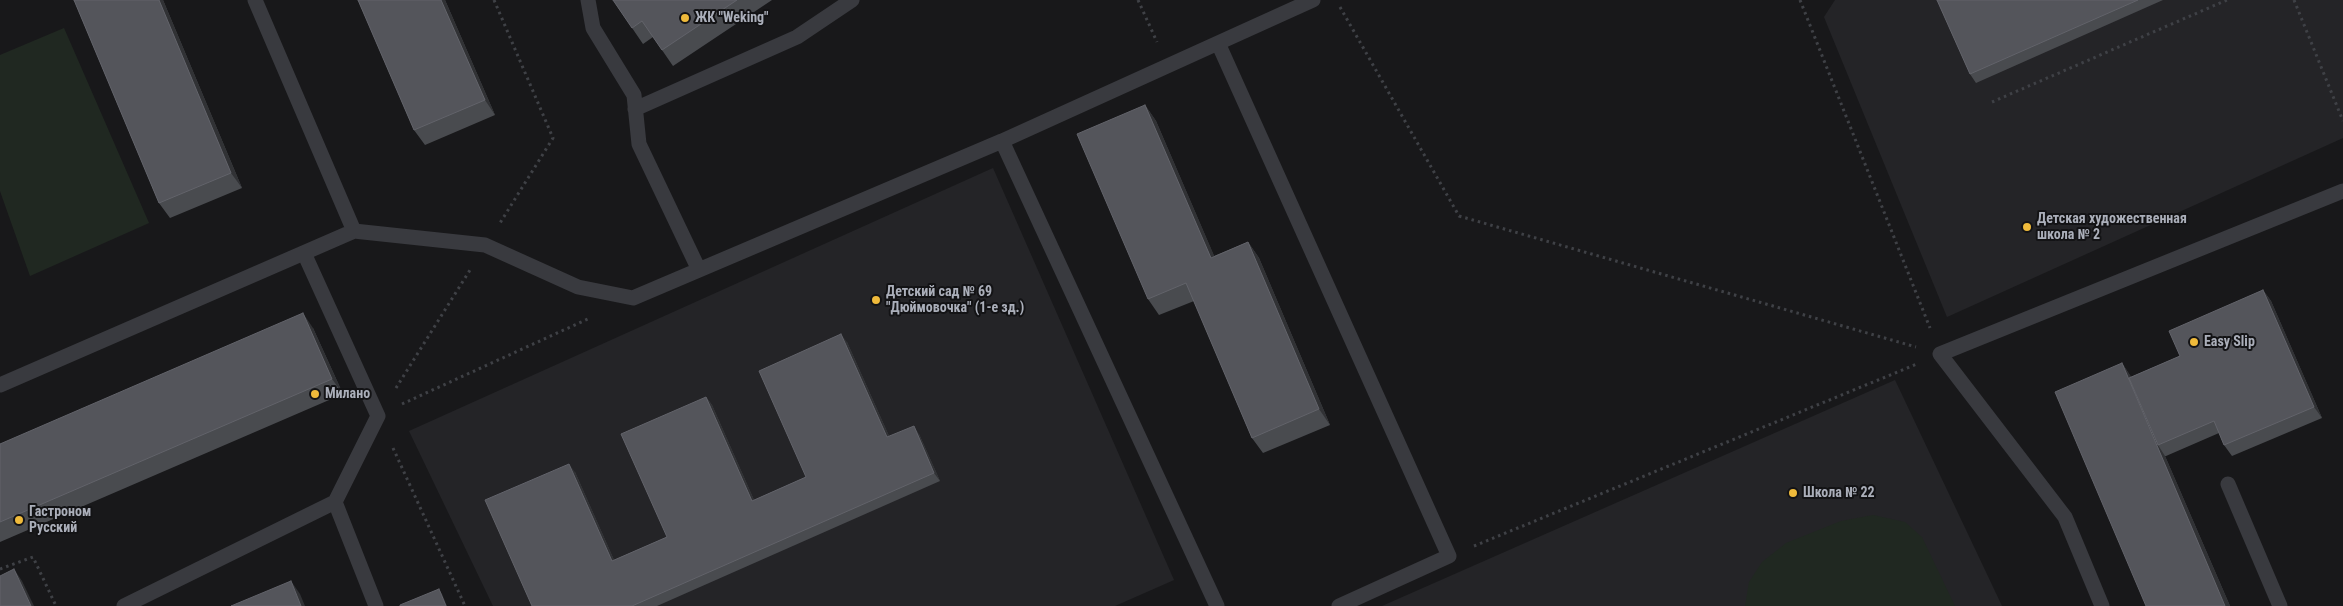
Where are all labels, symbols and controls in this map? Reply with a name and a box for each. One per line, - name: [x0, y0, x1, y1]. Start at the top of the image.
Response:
- place label: ЖК "Weking": [695, 10, 769, 26]
- marker: ЖК "Weking": [679, 12, 691, 24]
- place label: Детская художественная школа № 2: [2037, 211, 2187, 243]
- marker: Детская художественная школа № 2: [2021, 221, 2033, 233]
- place label: Детский сад № 69 "Дюймовочка" (1-е зд.): [886, 284, 1024, 316]
- marker: Детский сад № 69 "Дюймовочка" (1-е зд.): [870, 294, 882, 306]
- place label: Easy Slip: [2204, 334, 2255, 350]
- marker: Easy Slip: [2188, 336, 2200, 348]
- place label: Милано: [325, 386, 370, 402]
- marker: Милано: [309, 388, 321, 400]
- place label: Школа № 22: [1803, 485, 1875, 501]
- marker: Школа № 22: [1787, 487, 1799, 499]
- place label: Гастроном Русский: [29, 504, 91, 536]
- marker: Гастроном Русский: [13, 514, 25, 526]

